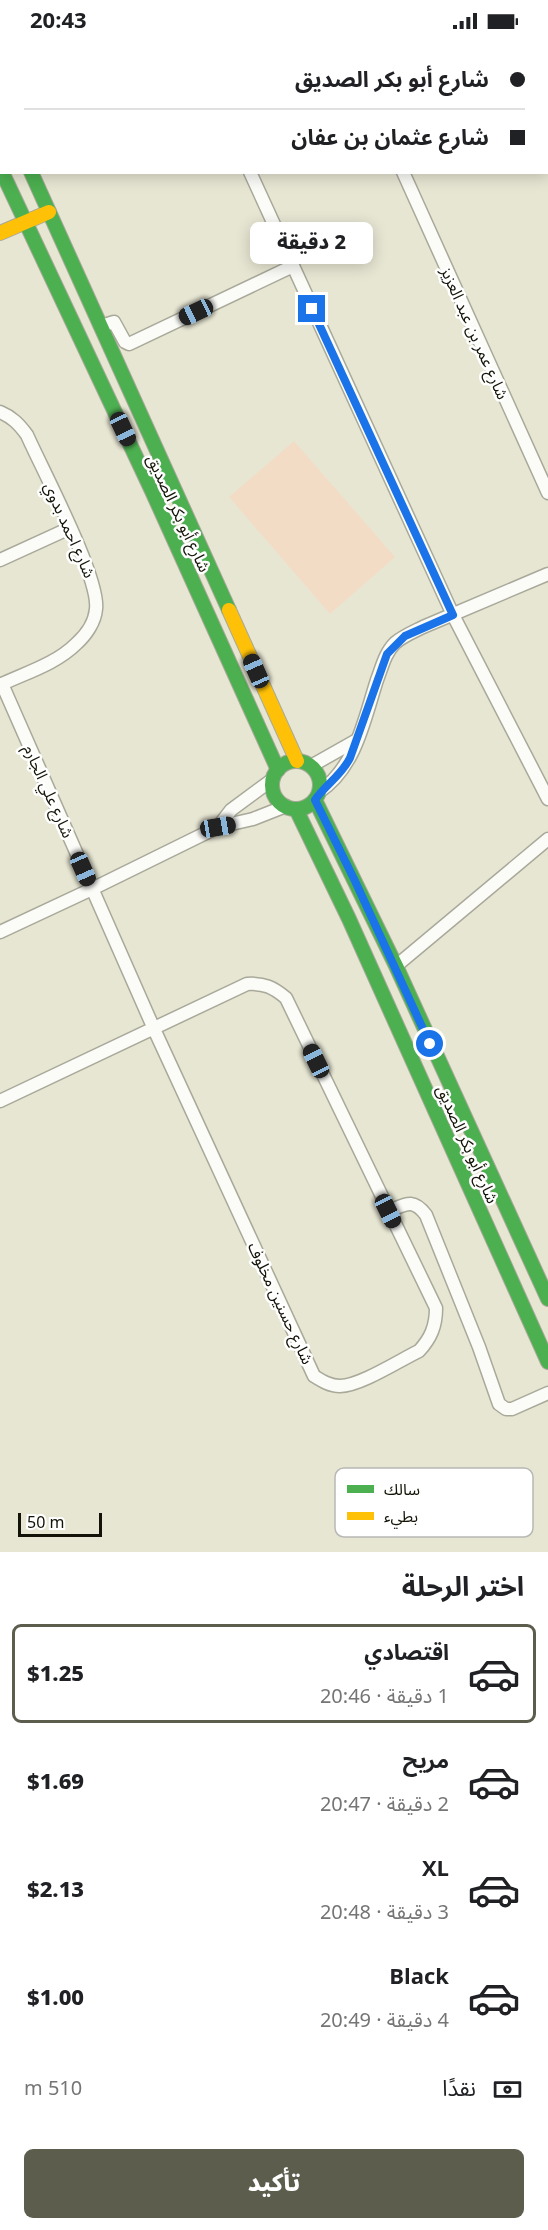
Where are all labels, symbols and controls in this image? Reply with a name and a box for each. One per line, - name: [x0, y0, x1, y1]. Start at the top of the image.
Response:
- text: 20:43: [30, 0, 87, 44]
- text: شارع أبو بكر الصديق: [295, 57, 489, 103]
- text: شارع عثمان بن عفان: [291, 115, 489, 161]
- callout: 2 دقيقة: [250, 222, 374, 264]
- text: 2 دقيقة: [277, 222, 346, 264]
- street label: شارع عمر بن عبد العزيز: [429, 260, 519, 406]
- route end: [298, 295, 325, 322]
- car: [176, 296, 216, 328]
- car: [107, 409, 139, 449]
- street label: شارع أبو بكر الصديق: [136, 448, 220, 578]
- street label: شارع احمد بدوي: [33, 477, 105, 584]
- car: [240, 651, 272, 691]
- street label: شارع علي الجارم: [12, 739, 84, 844]
- car: [199, 815, 237, 839]
- car: [67, 849, 99, 889]
- route start: [416, 1030, 443, 1057]
- car: [300, 1041, 332, 1081]
- street label: شارع أبو بكر الصديق: [426, 1079, 509, 1210]
- car: [372, 1191, 404, 1231]
- street label: شارع حسنين مخلوف: [237, 1236, 323, 1371]
- legend: [335, 1468, 533, 1537]
- text: سالك: [384, 1473, 420, 1507]
- text: بطيء: [384, 1500, 418, 1534]
- text: 50 m: [27, 1506, 64, 1540]
- scale bar: [18, 1510, 102, 1538]
- text: اختر الرحلة: [402, 1559, 524, 1616]
- text: اقتصادي: [364, 1630, 449, 1676]
- icon: car: [467, 1647, 521, 1701]
- text: $1.25: [27, 1651, 84, 1697]
- text: 1 دقيقة · 20:46: [320, 1676, 449, 1718]
- text: مريح: [403, 1738, 449, 1784]
- icon: car: [467, 1755, 521, 1809]
- text: $1.69: [27, 1759, 84, 1805]
- text: 2 دقيقة · 20:47: [320, 1784, 449, 1826]
- text: XL: [422, 1846, 449, 1892]
- icon: car: [467, 1863, 521, 1917]
- text: $2.13: [27, 1867, 84, 1913]
- text: 3 دقيقة · 20:48: [320, 1892, 449, 1934]
- text: Black: [389, 1954, 449, 2000]
- icon: car: [467, 1971, 521, 2025]
- text: $1.00: [27, 1975, 84, 2021]
- text: 4 دقيقة · 20:49: [320, 2000, 449, 2042]
- text: نقدًا: [442, 2066, 476, 2112]
- text: 510 m: [24, 2068, 82, 2110]
- icon: cash: [491, 2073, 524, 2106]
- button: تأكيد: [24, 2149, 524, 2218]

